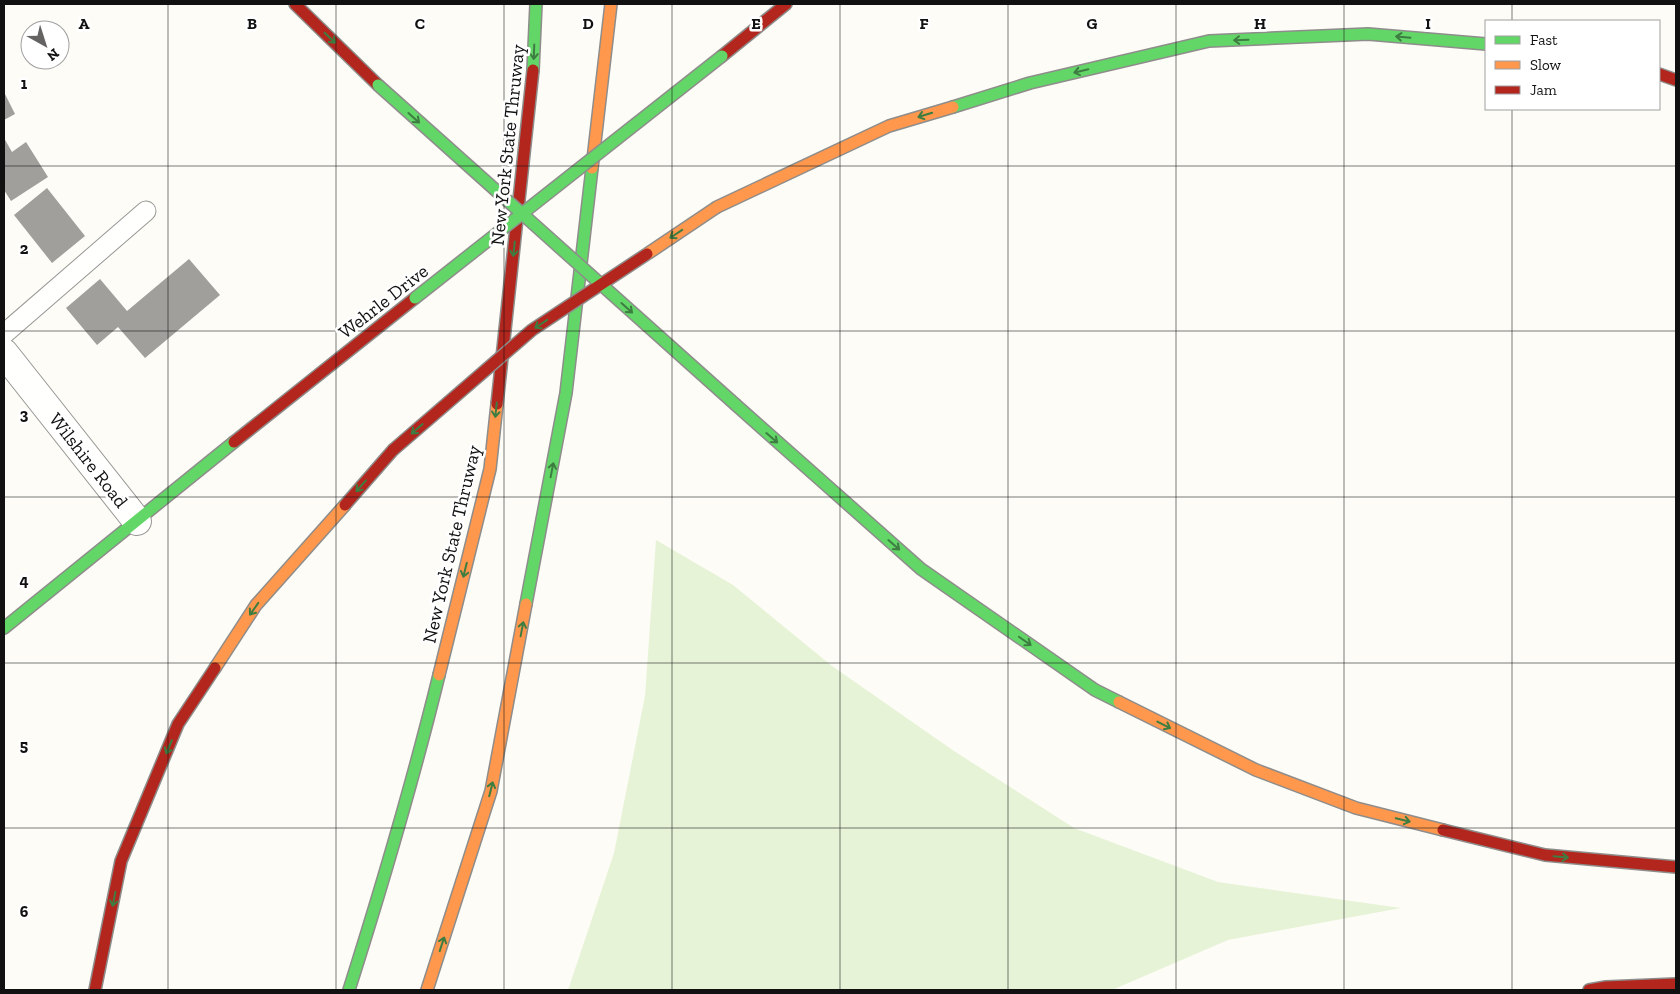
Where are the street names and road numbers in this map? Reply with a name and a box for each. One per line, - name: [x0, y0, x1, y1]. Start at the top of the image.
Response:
- street label: New York State Thruway: [485, 43, 530, 247]
- street label: Wehrle Drive: [334, 259, 433, 343]
- street label: Wilshire Road: [44, 408, 133, 513]
- street label: New York State Thruway: [418, 443, 486, 645]

